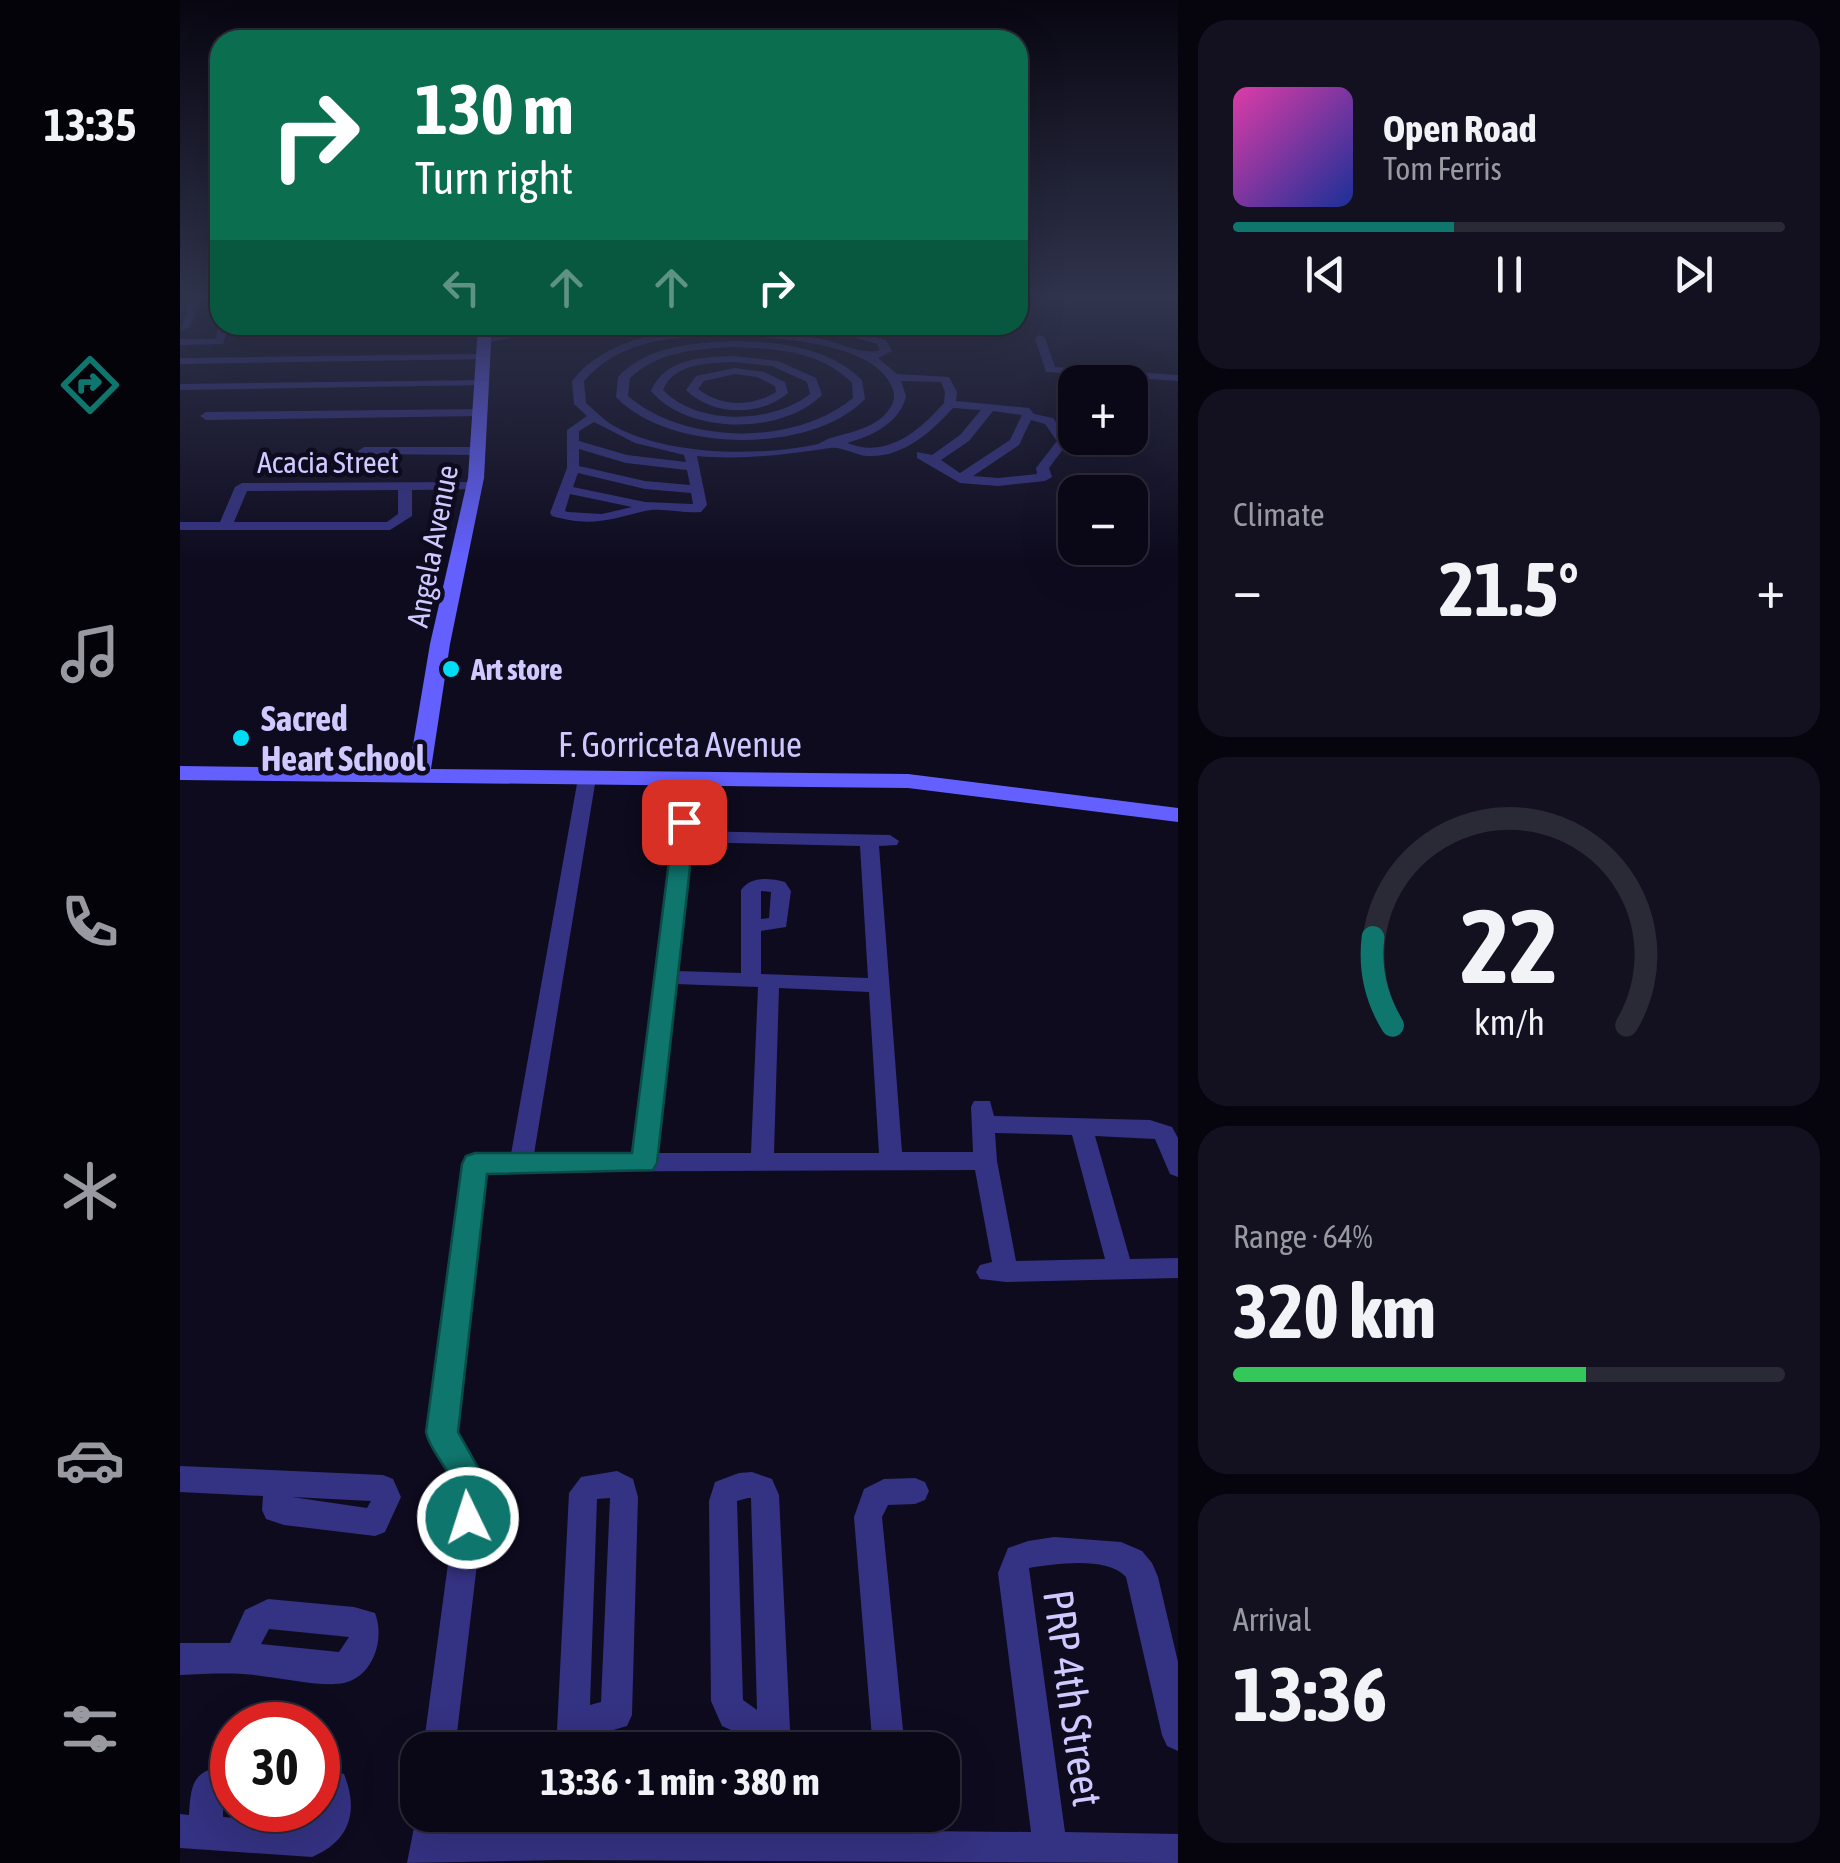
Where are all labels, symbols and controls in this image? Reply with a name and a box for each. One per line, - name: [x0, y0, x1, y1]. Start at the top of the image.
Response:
- text: 130 m: [415, 69, 574, 149]
- icon: right: [250, 70, 380, 200]
- text: 13:35: [44, 99, 136, 151]
- text: Open Road: [1383, 107, 1537, 150]
- text: Tom Ferris: [1383, 150, 1502, 187]
- text: Turn right: [415, 152, 573, 204]
- icon: previous: [1298, 247, 1353, 302]
- icon: pause: [1482, 247, 1537, 302]
- icon: next: [1666, 247, 1721, 302]
- icon: left: [434, 260, 489, 315]
- icon: ahead: [539, 260, 594, 315]
- icon: ahead: [644, 260, 699, 315]
- icon: right: [749, 260, 804, 315]
- icon: directions: [55, 350, 125, 420]
- map controls: [1058, 365, 1148, 565]
- button: +: [1058, 365, 1148, 455]
- street label: Acacia Street: [257, 445, 399, 479]
- street label: Angela Avenue: [400, 462, 464, 630]
- button: −: [1058, 475, 1148, 565]
- text: Climate: [1233, 496, 1325, 533]
- text: 21.5°: [1439, 546, 1579, 632]
- text: −: [1233, 557, 1262, 620]
- text: +: [1756, 557, 1785, 620]
- icon: music: [55, 619, 125, 689]
- place label: Art store: [470, 652, 563, 686]
- marker: Art store: [440, 658, 462, 680]
- place label: Sacred Heart School: [261, 698, 426, 778]
- street label: F. Gorriceta Avenue: [558, 724, 802, 764]
- marker: Sacred Heart School: [230, 727, 252, 749]
- pin: [642, 780, 727, 865]
- icon: arrive: [657, 795, 712, 850]
- text: 22: [1460, 886, 1558, 1005]
- icon: phone: [55, 887, 125, 957]
- text: km/h: [1474, 1002, 1544, 1043]
- icon: climate: [55, 1156, 125, 1226]
- text: Range · 64%: [1233, 1218, 1373, 1255]
- text: 320 km: [1233, 1268, 1436, 1354]
- icon: car: [55, 1425, 125, 1495]
- position arrow: [416, 1466, 520, 1570]
- street label: PRP 4th Street: [1034, 1587, 1112, 1809]
- text: Arrival: [1233, 1601, 1311, 1638]
- text: 13:36: [1233, 1651, 1387, 1737]
- icon: filters: [55, 1694, 125, 1764]
- speed limit sign: 30: [210, 1702, 340, 1832]
- text: 13:36 · 1 min · 380 m: [540, 1760, 820, 1803]

